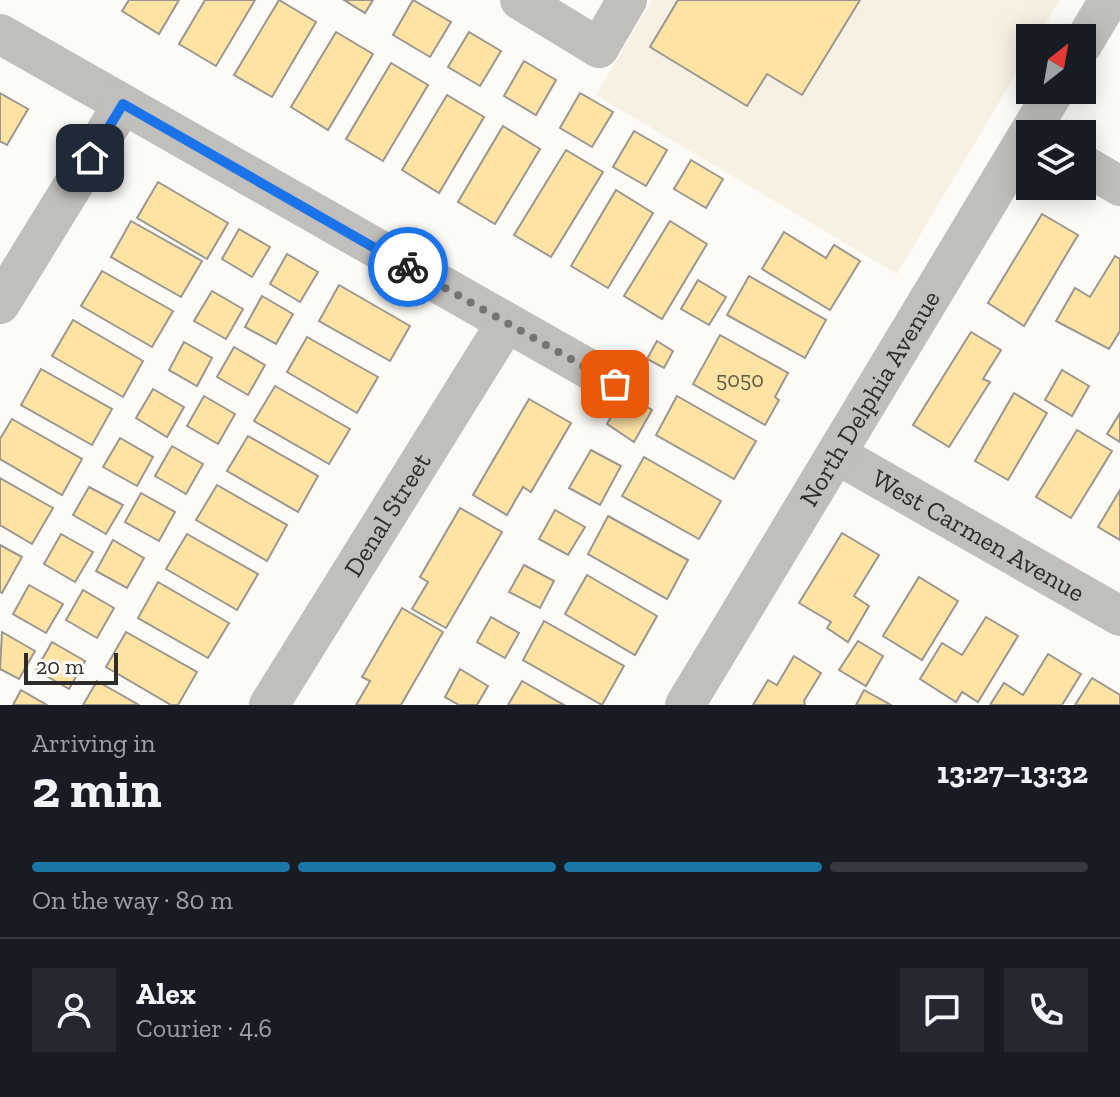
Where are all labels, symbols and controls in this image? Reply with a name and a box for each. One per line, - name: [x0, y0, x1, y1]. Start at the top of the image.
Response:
- north arrow: [1016, 24, 1096, 104]
- map controls: [1016, 24, 1096, 200]
- button: layers: [1016, 120, 1096, 200]
- pin: [56, 124, 124, 192]
- icon: home: [68, 136, 112, 180]
- courier: [368, 227, 448, 307]
- icon: bike: [386, 245, 430, 289]
- street label: North Delphia Avenue: [792, 284, 947, 512]
- pin: [581, 350, 649, 418]
- icon: bag: [593, 362, 637, 406]
- house number: 5050: [716, 366, 764, 393]
- street label: Denal Street: [337, 447, 438, 582]
- street label: West Carmen Avenue: [866, 462, 1090, 609]
- scale bar: [24, 649, 118, 685]
- text: 20 m: [36, 653, 84, 680]
- text: Arriving in: [32, 727, 155, 759]
- text: 13:27–13:32: [937, 755, 1088, 791]
- text: 2 min: [32, 758, 162, 820]
- text: On the way · 80 m: [32, 884, 233, 916]
- button: person: [32, 968, 116, 1052]
- button: chat: [900, 968, 984, 1052]
- button: phone: [1004, 968, 1088, 1052]
- text: Alex: [136, 976, 196, 1012]
- text: Courier · 4.6: [136, 1012, 272, 1044]

